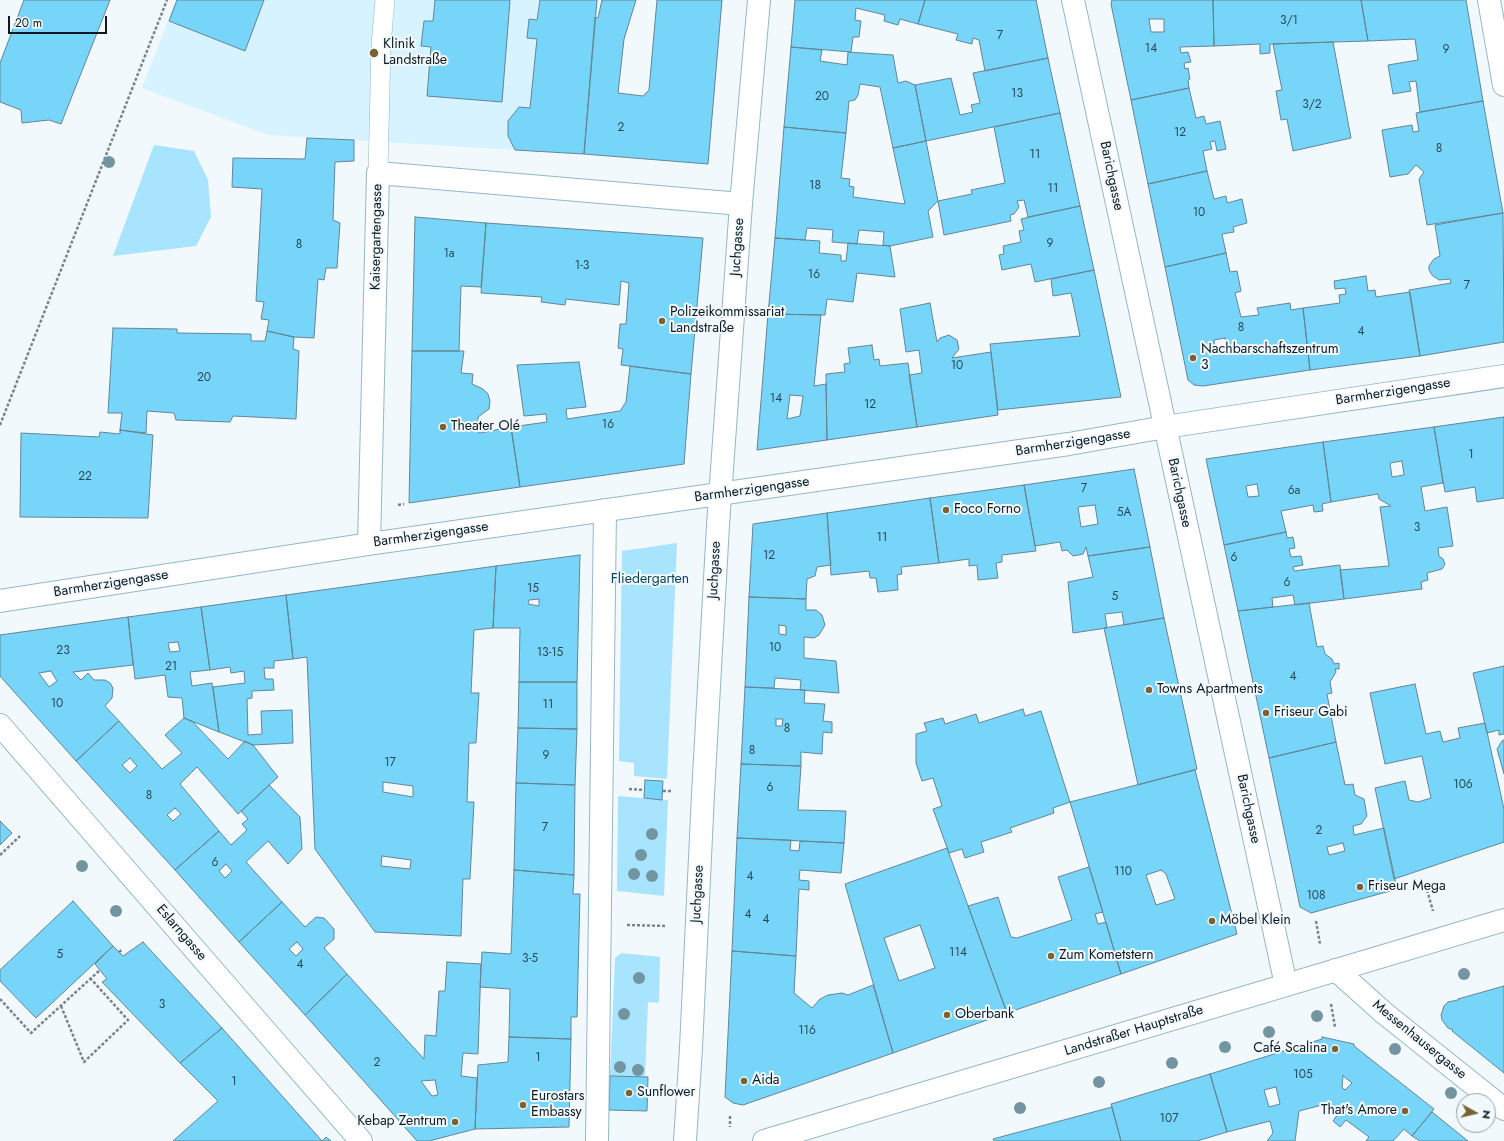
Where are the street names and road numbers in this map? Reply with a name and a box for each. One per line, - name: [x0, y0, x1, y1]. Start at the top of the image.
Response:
- street label: Barichgasse: [1095, 140, 1127, 212]
- street label: Kaisergartengasse: [368, 184, 386, 290]
- street label: Juchgasse: [728, 218, 748, 276]
- street label: Barmherzigengasse: [1334, 375, 1452, 409]
- street label: Barmherzigengasse: [1014, 426, 1132, 460]
- street label: Barichgasse: [1163, 457, 1195, 529]
- street label: Barmherzigengasse: [693, 474, 811, 506]
- street label: Barmherzigengasse: [372, 519, 490, 551]
- street label: Juchgasse: [705, 541, 725, 599]
- street label: Barmherzigengasse: [52, 567, 170, 601]
- street label: Barichgasse: [1232, 773, 1264, 845]
- street label: Juchgasse: [688, 865, 708, 923]
- street label: Eslarngasse: [152, 902, 210, 964]
- street label: Messenhausergasse: [1368, 997, 1470, 1083]
- street label: Landstraßer Hauptstraße: [1063, 1002, 1205, 1060]

